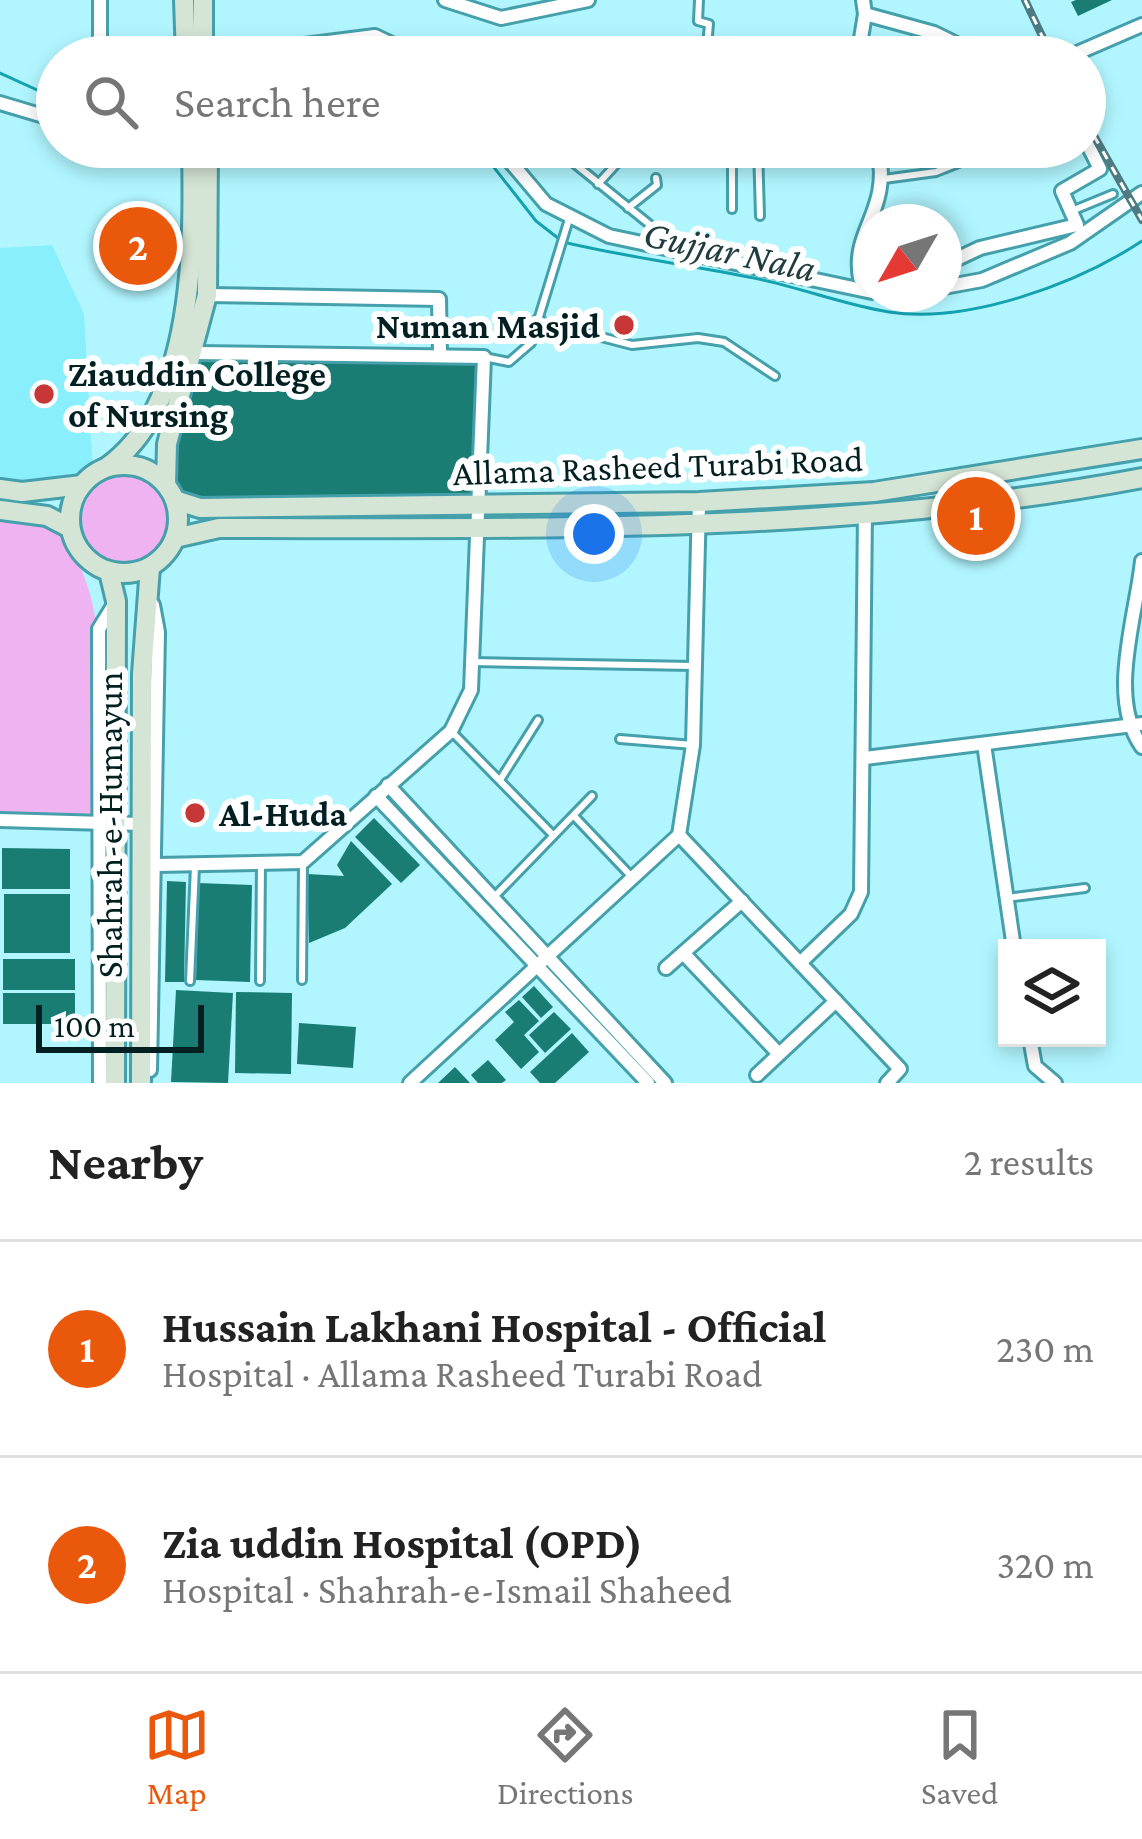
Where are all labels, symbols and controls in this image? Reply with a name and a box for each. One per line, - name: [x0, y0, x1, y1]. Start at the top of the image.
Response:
- search box: [36, 36, 1106, 168]
- icon: search: [78, 69, 144, 135]
- text: Search here: [174, 77, 381, 127]
- pin: 2: [99, 201, 177, 291]
- north arrow: [854, 204, 962, 312]
- water label: Gujjar Nala: [640, 211, 820, 291]
- place label: Numan Masjid: [376, 306, 600, 346]
- marker: Numan Masjid: [611, 312, 637, 338]
- place label: Ziauddin College of Nursing: [68, 354, 326, 435]
- marker: Ziauddin College of Nursing: [31, 381, 57, 407]
- street label: Allama Rasheed Turabi Road: [452, 439, 864, 493]
- pin: 1: [937, 471, 1015, 561]
- your location: [564, 504, 624, 564]
- street label: Shahrah-e-Humayun: [90, 672, 130, 978]
- place label: Al-Huda: [218, 794, 347, 834]
- marker: Al-Huda: [182, 800, 208, 826]
- map controls: [998, 939, 1106, 1047]
- button: layers: [998, 939, 1106, 1047]
- scale bar: [36, 999, 204, 1052]
- text: 100 m: [54, 1007, 135, 1044]
- text: Nearby: [48, 1133, 203, 1190]
- text: 2 results: [964, 1140, 1094, 1183]
- text: Hussain Lakhani Hospital - Official: [162, 1302, 826, 1352]
- text: 1: [80, 1327, 94, 1370]
- text: 230 m: [996, 1327, 1094, 1370]
- text: Hospital · Allama Rasheed Turabi Road: [162, 1352, 763, 1395]
- text: Zia uddin Hospital (OPD): [162, 1518, 643, 1568]
- text: 2: [77, 1543, 97, 1586]
- text: 320 m: [996, 1543, 1094, 1586]
- text: Hospital · Shahrah-e-Ismail Shaheed: [162, 1568, 732, 1611]
- tab: Map: [144, 1702, 210, 1811]
- tab: Directions: [497, 1702, 634, 1811]
- tab: Saved: [921, 1702, 998, 1811]

